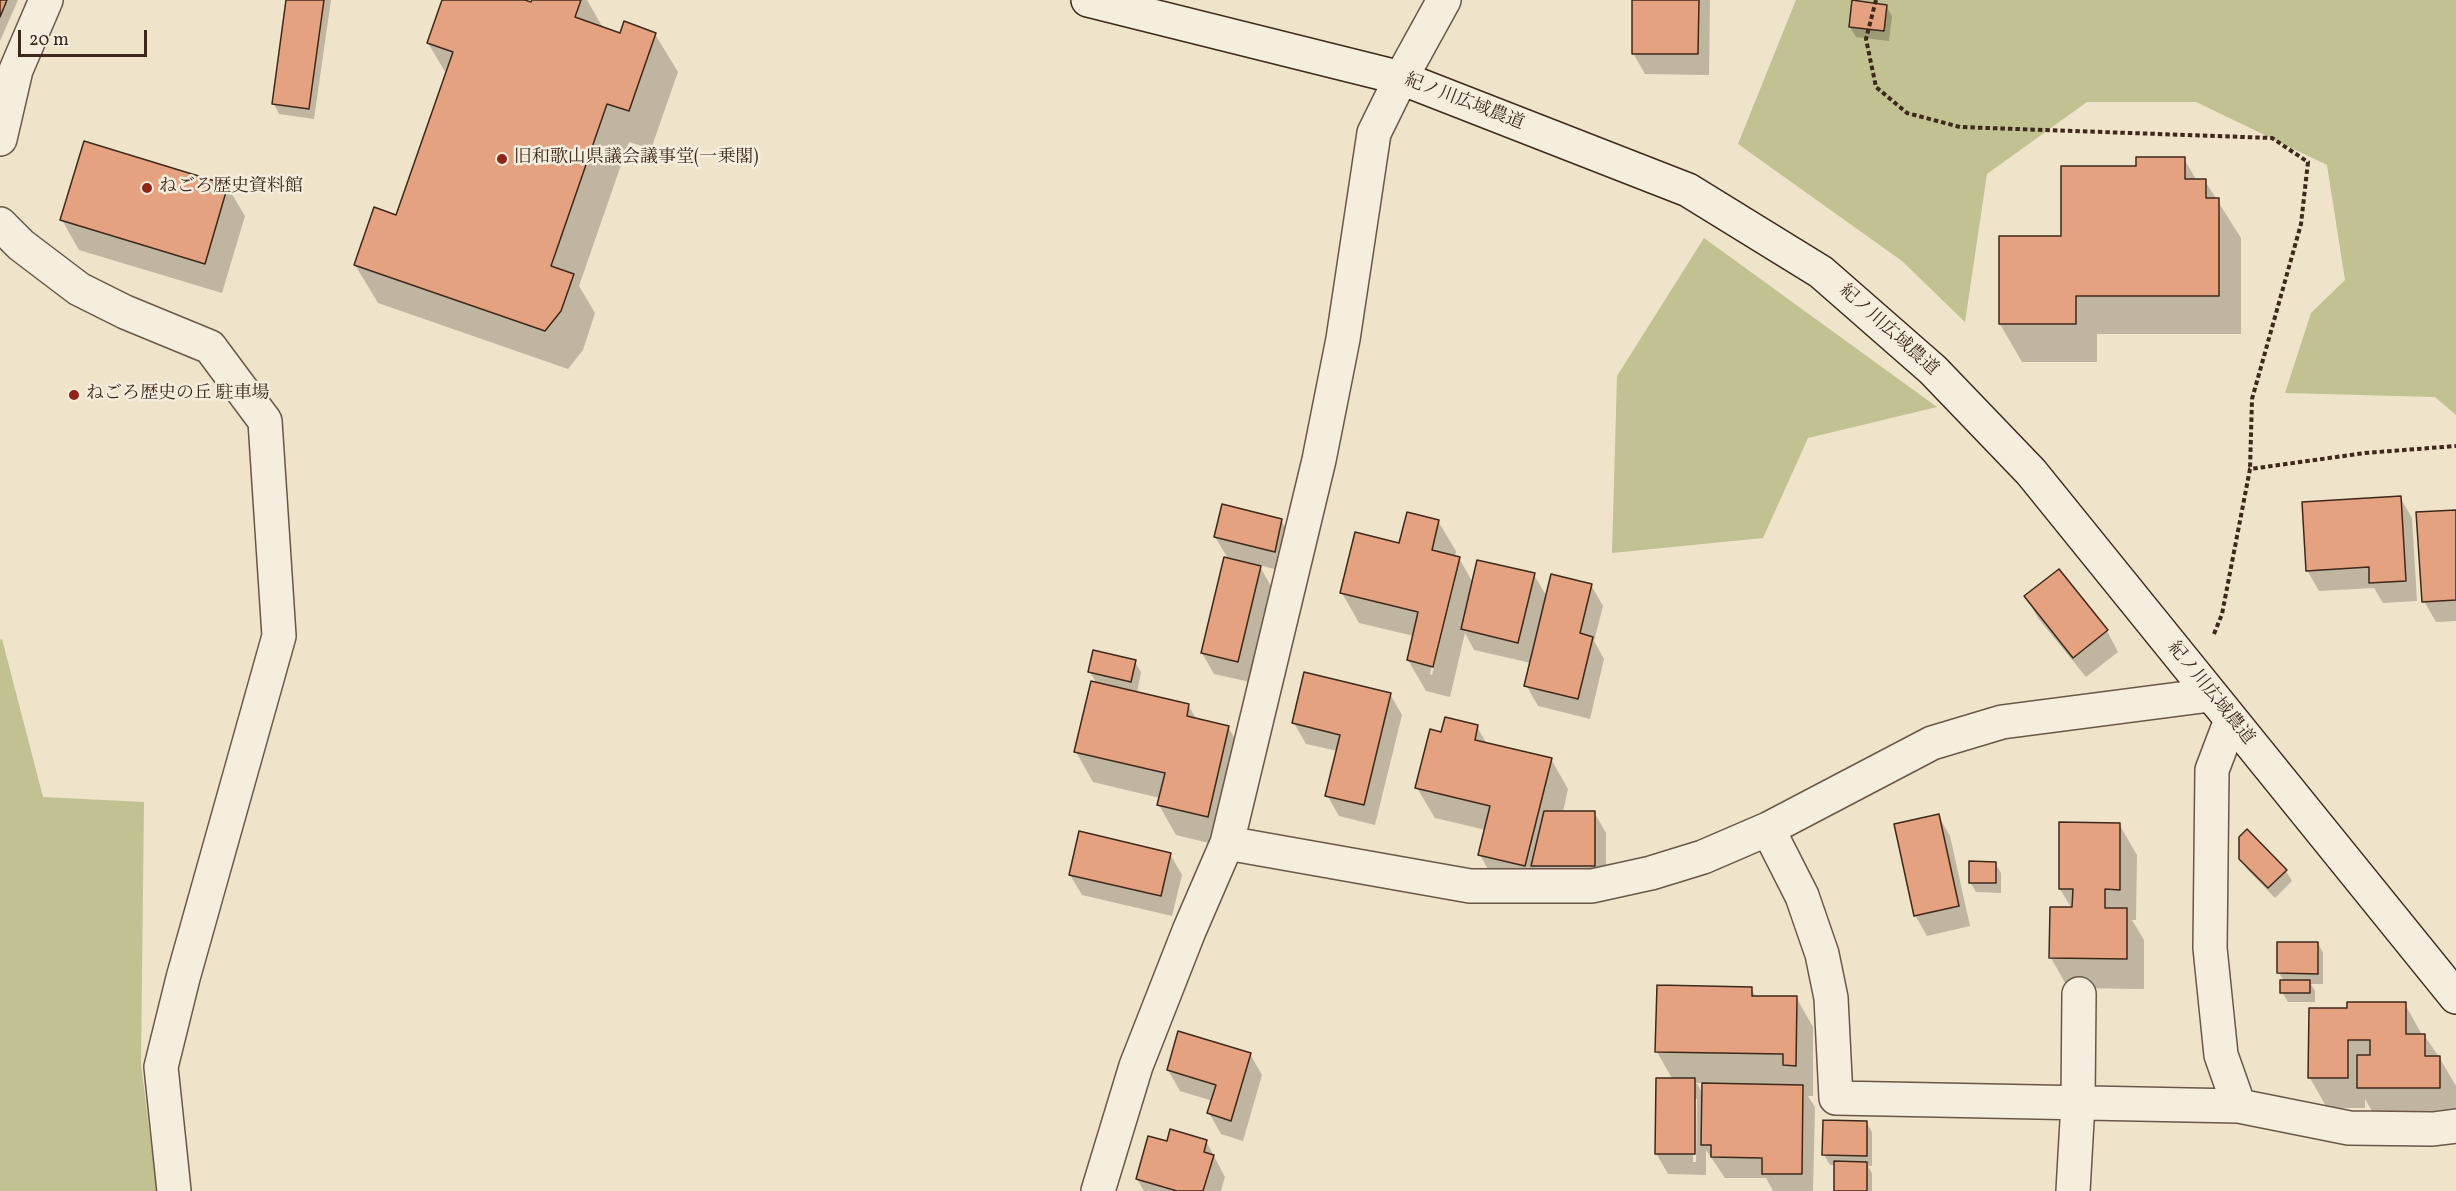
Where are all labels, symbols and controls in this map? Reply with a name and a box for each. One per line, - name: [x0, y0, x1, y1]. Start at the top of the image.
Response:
- scale bar: [21, 18, 150, 56]
- text: 20 m: [29, 28, 69, 53]
- street label: 紀ノ川広域農道: [1401, 70, 1527, 136]
- place label: 旧和歌山県議会議事堂(一乗閣): [514, 148, 758, 170]
- marker: 旧和歌山県議会議事堂(一乗閣): [495, 152, 509, 166]
- place label: ねごろ歴史資料館: [159, 177, 303, 199]
- marker: ねごろ歴史資料館: [140, 181, 154, 195]
- street label: 紀ノ川広域農道: [1834, 281, 1942, 381]
- place label: ねごろ歴史の丘 駐車場: [86, 384, 270, 406]
- marker: ねごろ歴史の丘 駐車場: [67, 388, 81, 402]
- street label: 紀ノ川広域農道: [2162, 638, 2258, 750]

